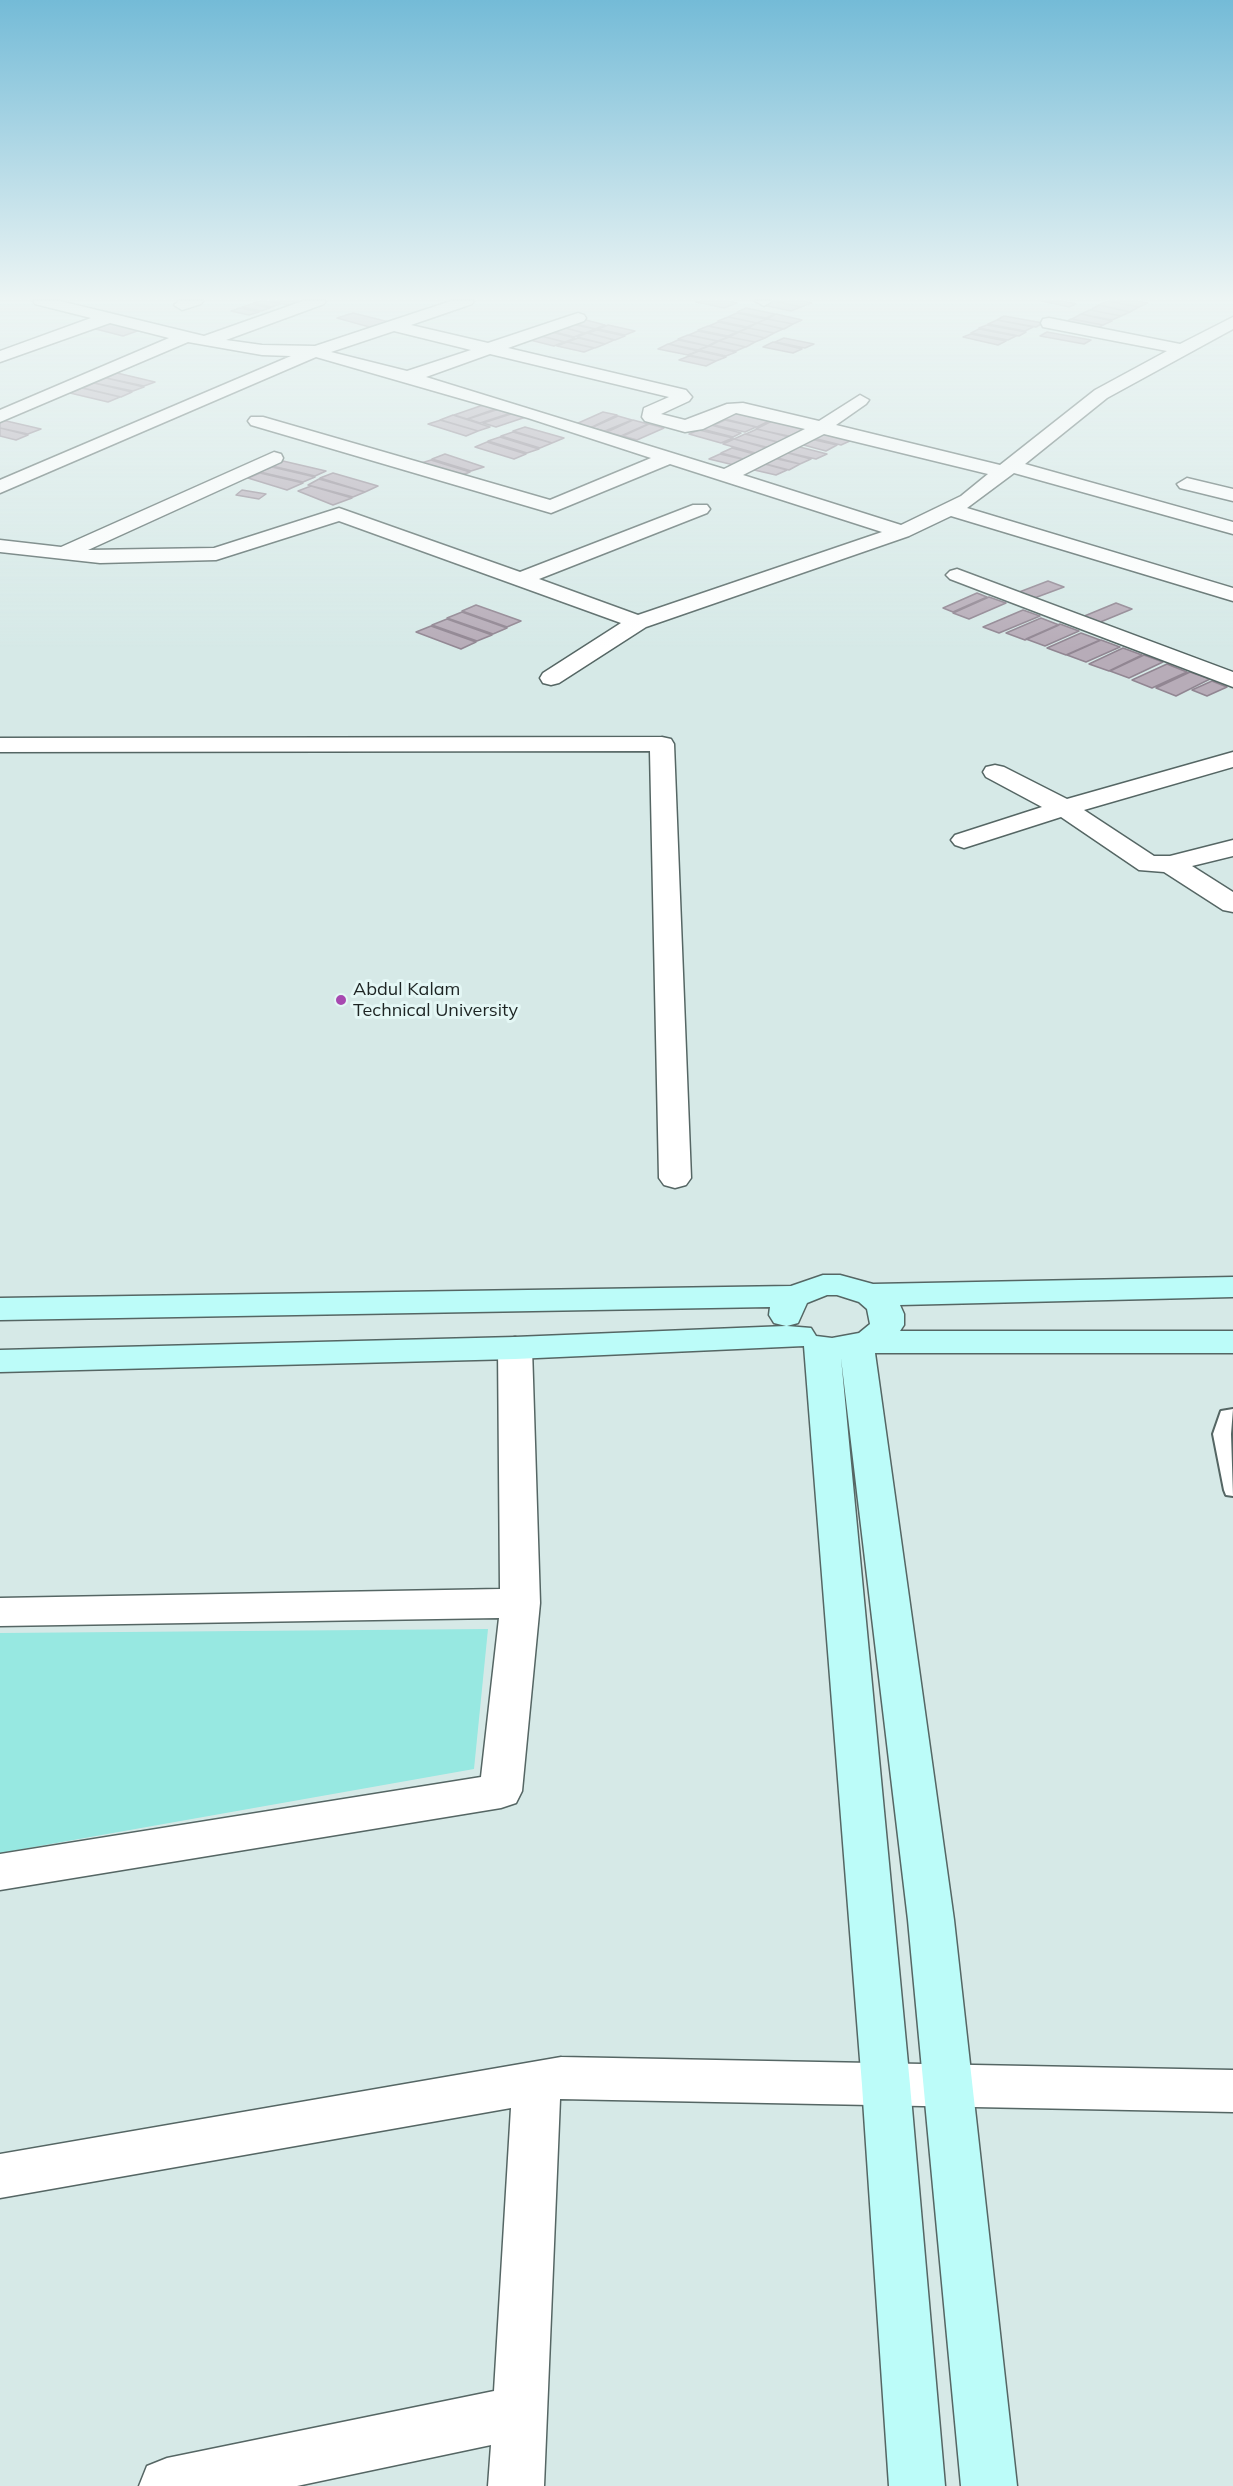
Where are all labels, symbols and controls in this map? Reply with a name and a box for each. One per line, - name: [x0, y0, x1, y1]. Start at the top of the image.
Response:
- place label: Abdul Kalam Technical University: [353, 979, 518, 1022]
- marker: Abdul Kalam Technical University: [334, 993, 348, 1007]

